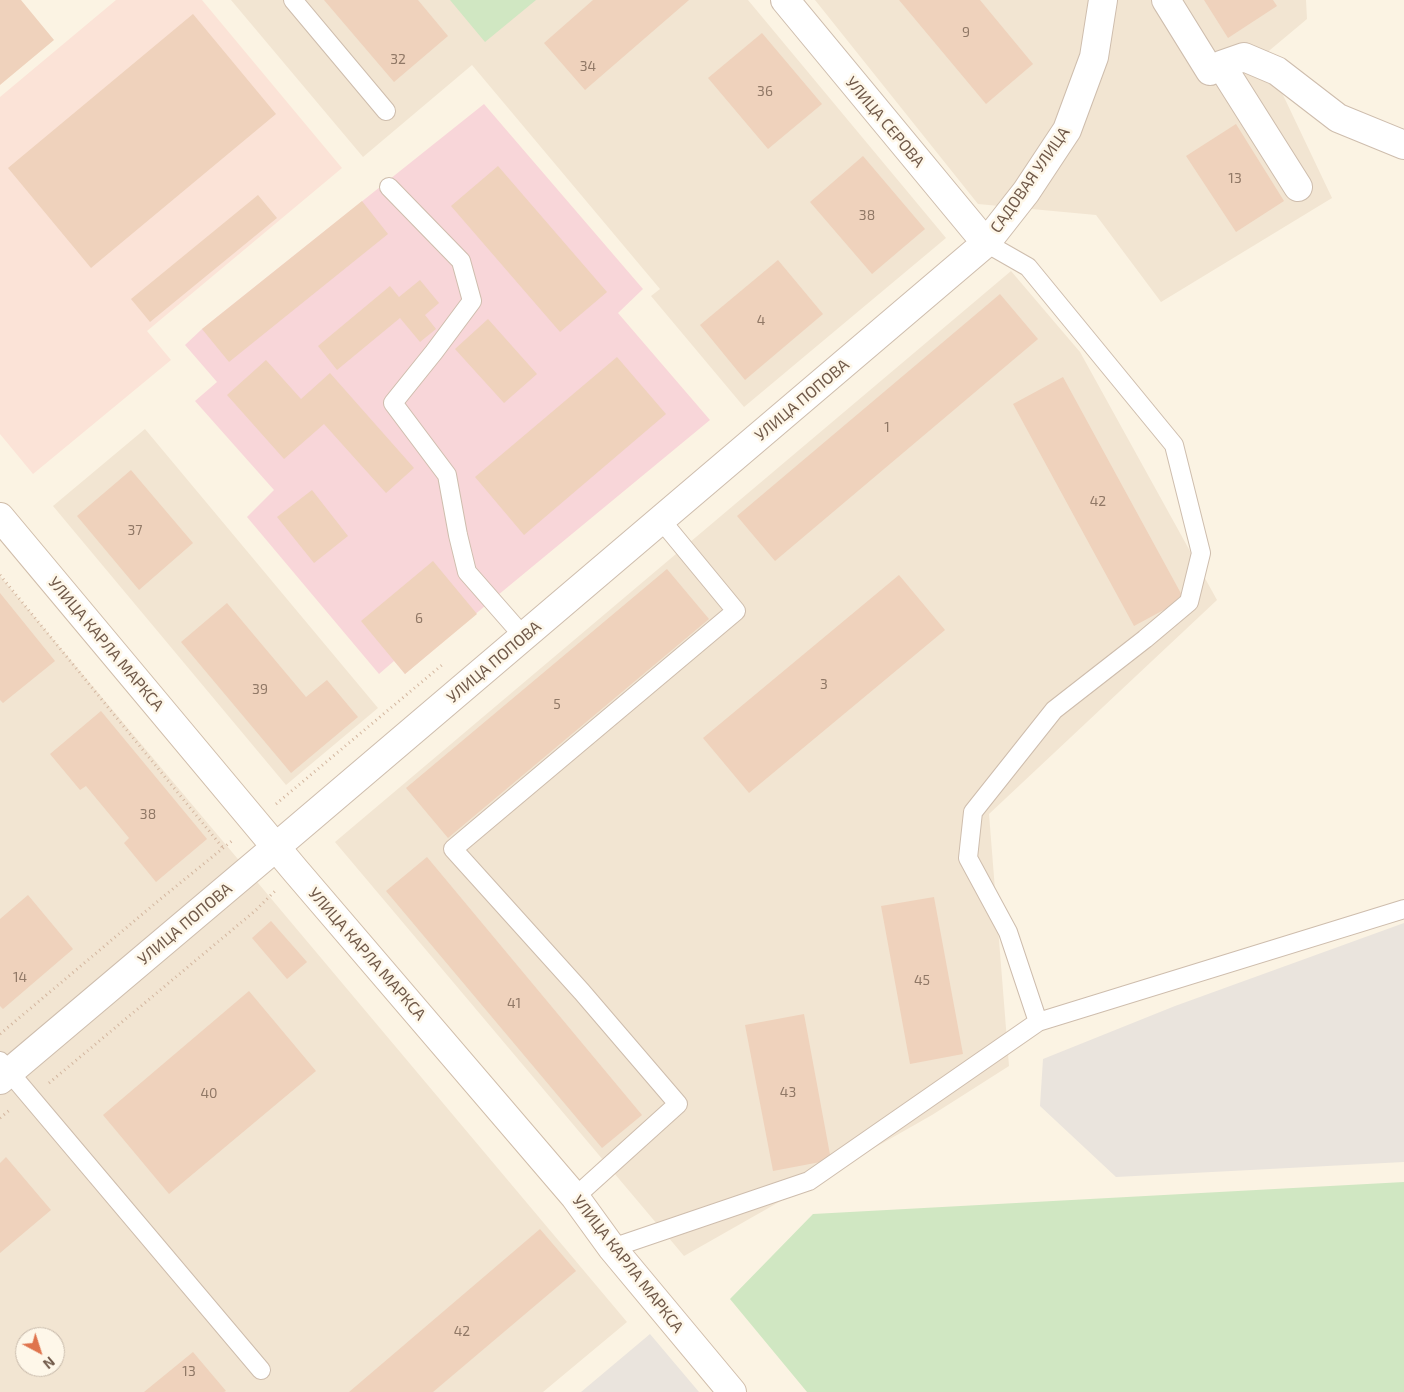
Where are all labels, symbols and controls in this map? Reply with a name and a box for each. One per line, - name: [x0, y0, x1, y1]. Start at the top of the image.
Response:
- house number: 9: [962, 24, 970, 40]
- house number: 32: [390, 51, 406, 67]
- house number: 34: [580, 58, 596, 74]
- street label: УЛИЦА СЕРОВА: [842, 73, 928, 171]
- house number: 36: [757, 83, 773, 99]
- street label: САДОВАЯ УЛИЦА: [986, 123, 1074, 237]
- house number: 13: [1228, 170, 1242, 186]
- house number: 38: [859, 207, 875, 223]
- house number: 4: [757, 312, 765, 328]
- street label: УЛИЦА ПОПОВА: [751, 355, 853, 445]
- house number: 1: [884, 419, 890, 435]
- house number: 42: [1090, 493, 1106, 509]
- house number: 37: [128, 522, 142, 538]
- street label: УЛИЦА КАРЛА МАРКСА: [44, 573, 168, 715]
- house number: 6: [415, 610, 423, 626]
- street label: УЛИЦА ПОПОВА: [443, 617, 545, 707]
- house number: 3: [820, 676, 828, 692]
- house number: 39: [252, 681, 268, 697]
- house number: 5: [553, 696, 561, 712]
- house number: 38: [140, 806, 156, 822]
- street label: УЛИЦА ПОПОВА: [134, 879, 236, 969]
- street label: УЛИЦА КАРЛА МАРКСА: [304, 884, 430, 1024]
- house number: 14: [13, 969, 27, 985]
- house number: 45: [914, 972, 930, 988]
- house number: 41: [507, 995, 521, 1011]
- house number: 43: [780, 1084, 796, 1100]
- house number: 40: [200, 1085, 218, 1101]
- street label: УЛИЦА КАРЛА МАРКСА: [568, 1191, 688, 1337]
- house number: 42: [454, 1323, 470, 1339]
- north arrow: [15, 1327, 65, 1377]
- text: N: [40, 1353, 59, 1373]
- house number: 13: [182, 1363, 196, 1379]

